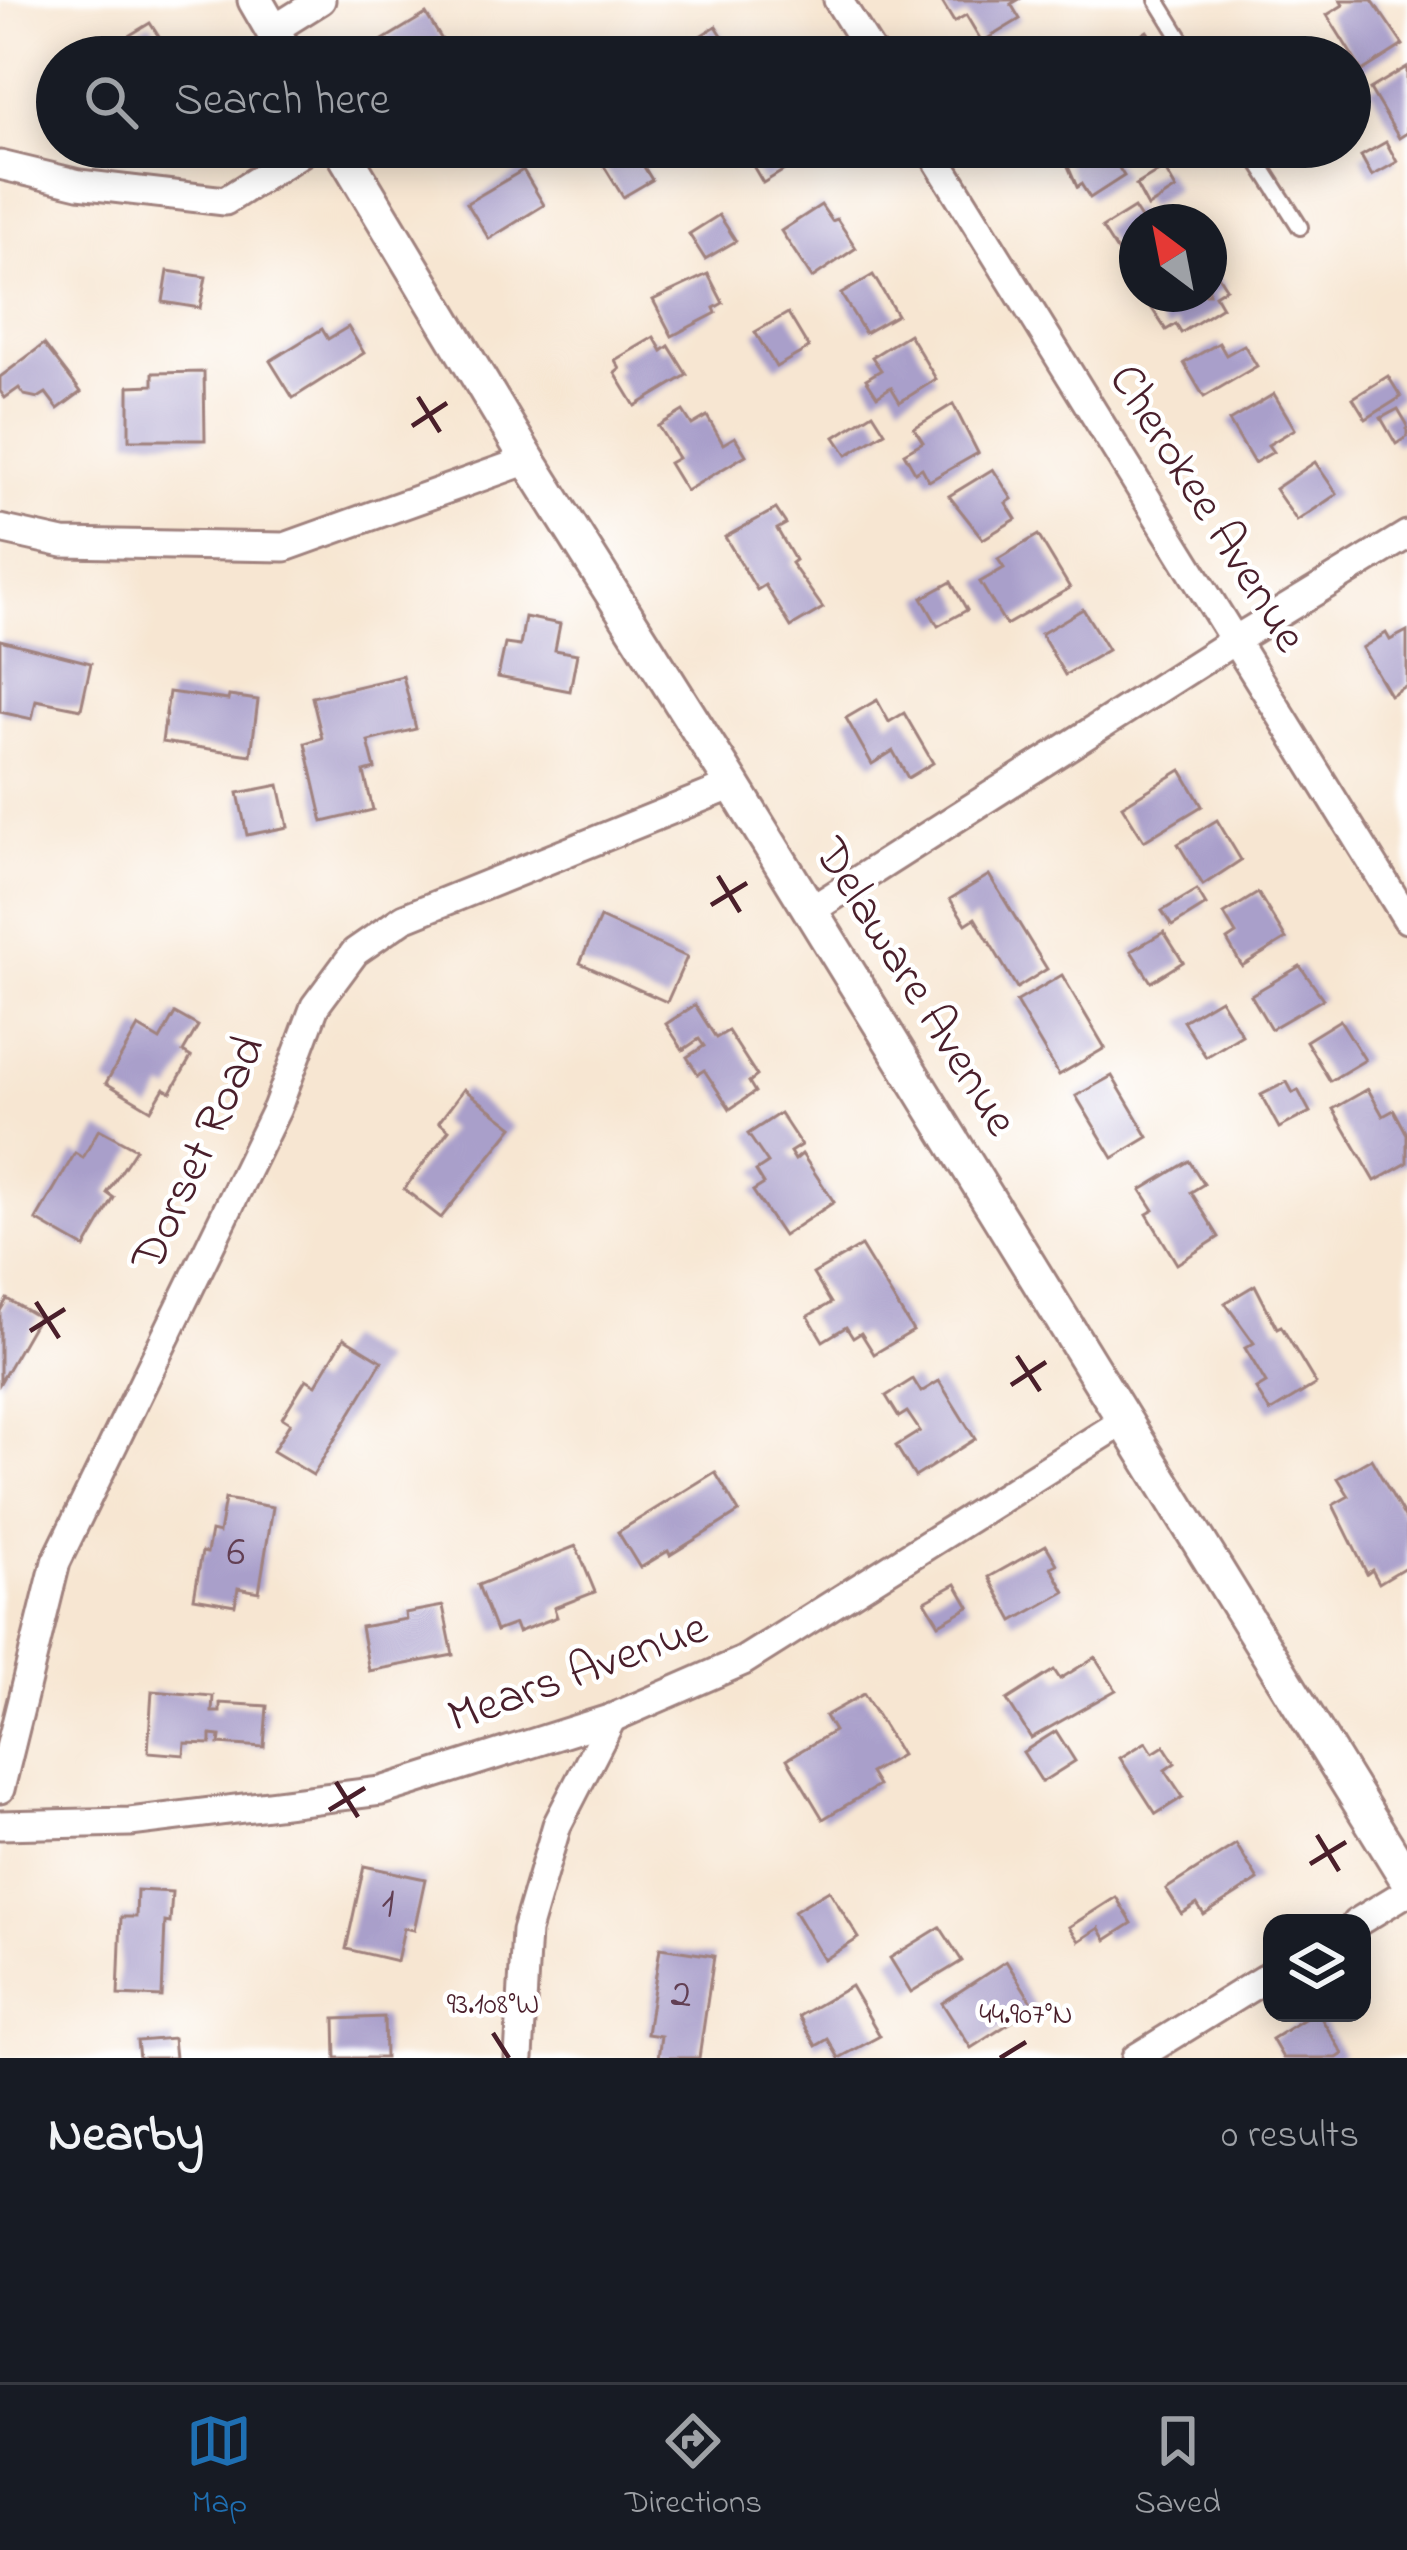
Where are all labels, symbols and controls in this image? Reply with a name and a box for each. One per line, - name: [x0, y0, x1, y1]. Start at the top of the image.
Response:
- search box: [36, 36, 1371, 168]
- icon: search: [78, 69, 144, 135]
- text: Search here: [174, 69, 390, 135]
- north arrow: [1119, 204, 1227, 312]
- street label: Cherokee Avenue: [1089, 351, 1323, 667]
- street label: Delaware Avenue: [794, 824, 1034, 1151]
- street label: Dorset Road: [114, 1024, 285, 1285]
- house number: 6: [227, 1523, 245, 1584]
- street label: Mears Avenue: [439, 1595, 718, 1753]
- house number: 1: [381, 1874, 395, 1935]
- map controls: [1263, 1914, 1371, 2022]
- button: layers: [1263, 1914, 1371, 2022]
- house number: 2: [671, 1965, 691, 2026]
- text: 93.108°W: [447, 1984, 539, 2028]
- text: 44.907°N: [979, 1994, 1073, 2038]
- text: Nearby: [48, 2099, 204, 2174]
- text: 0 results: [1221, 2108, 1359, 2165]
- tab: Map: [186, 2408, 252, 2528]
- tab: Directions: [625, 2408, 762, 2528]
- tab: Saved: [1135, 2408, 1221, 2528]

